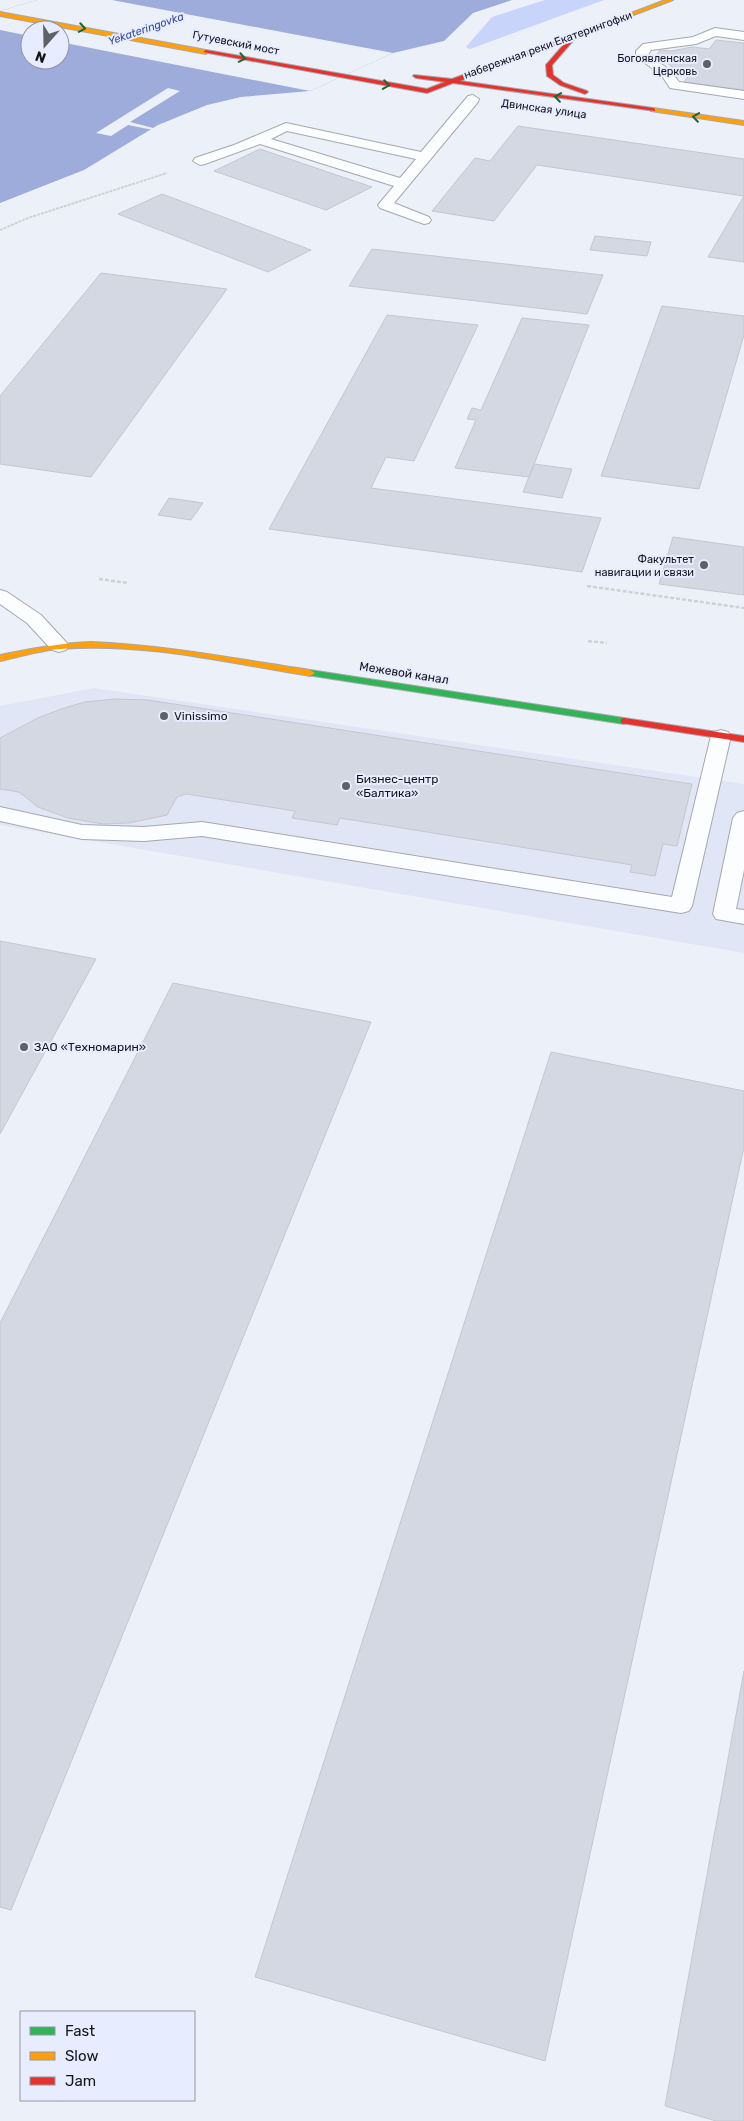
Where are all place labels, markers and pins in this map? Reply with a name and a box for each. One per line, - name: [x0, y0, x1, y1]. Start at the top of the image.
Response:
- place label: Богоявленская Церковь: [617, 52, 697, 78]
- marker: Богоявленская Церковь: [701, 58, 713, 70]
- place label: Факультет навигации и связи: [595, 553, 694, 579]
- marker: Факультет навигации и связи: [698, 559, 710, 571]
- place label: Vinissimo: [174, 709, 228, 723]
- marker: Vinissimo: [158, 710, 170, 722]
- place label: Бизнес-центр «Балтика»: [356, 772, 438, 800]
- marker: Бизнес-центр «Балтика»: [340, 780, 352, 792]
- place label: ЗАО «Техномарин»: [34, 1040, 146, 1054]
- marker: ЗАО «Техномарин»: [18, 1041, 30, 1053]

